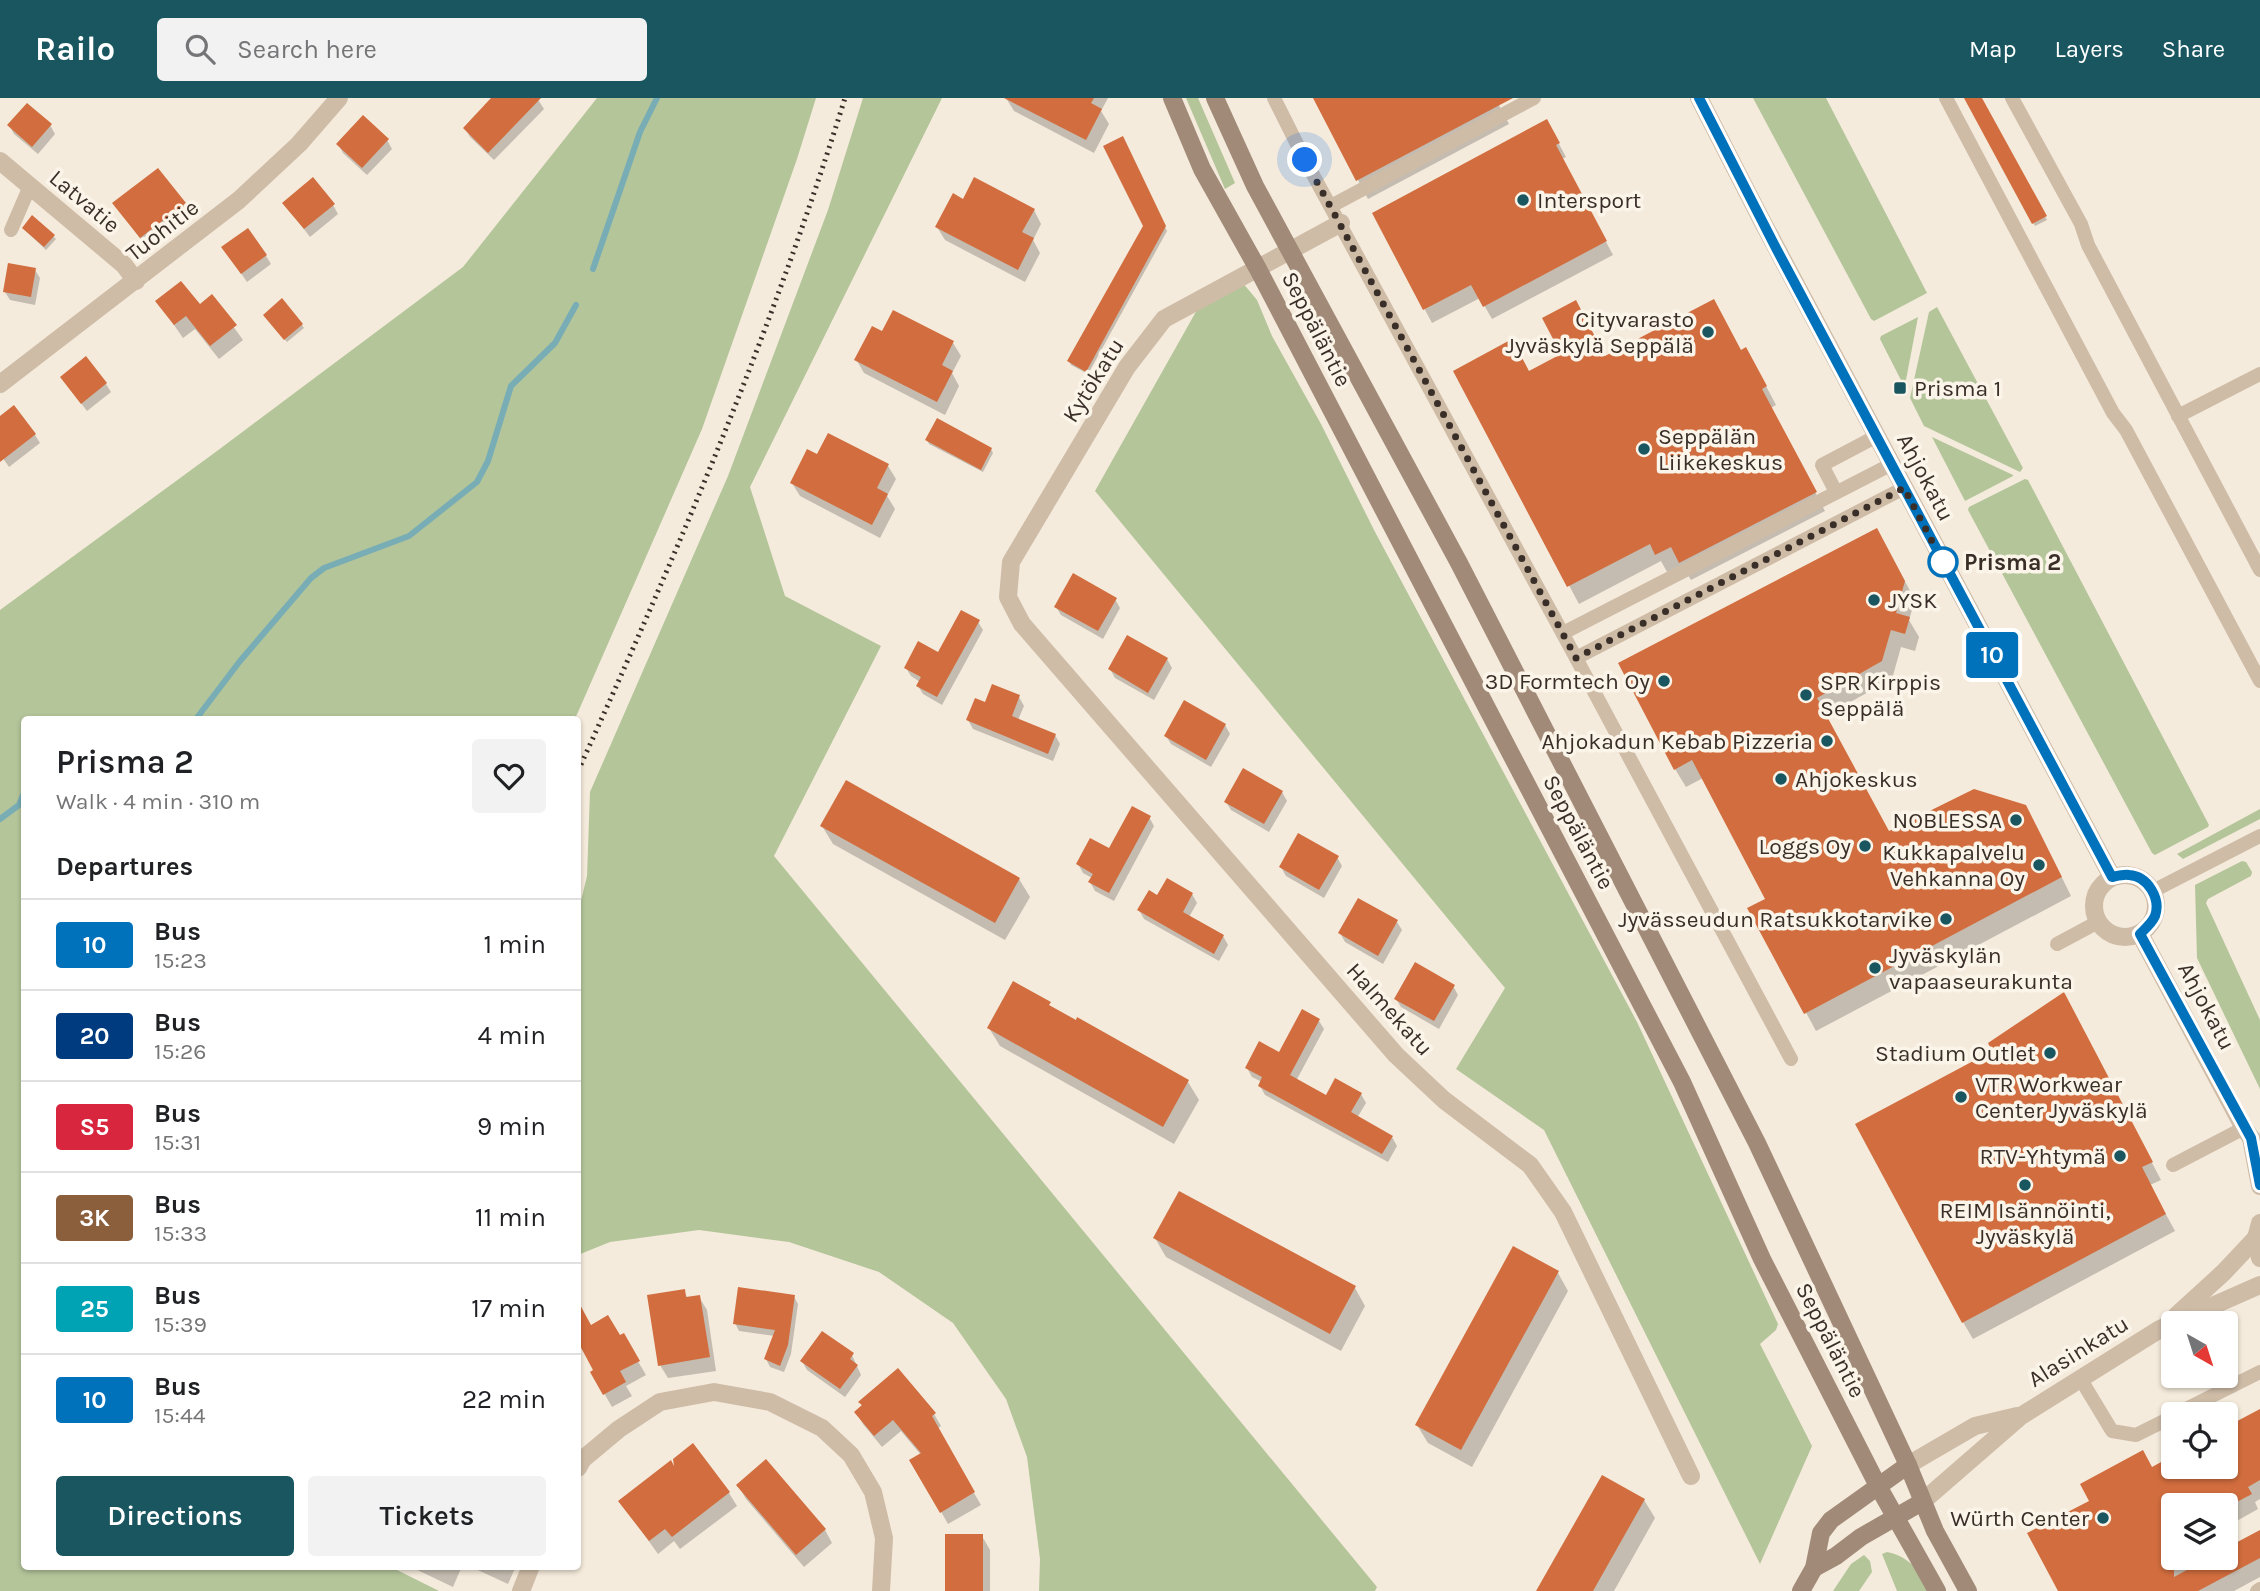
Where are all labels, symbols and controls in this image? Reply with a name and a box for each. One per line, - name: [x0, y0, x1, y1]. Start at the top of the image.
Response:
- search box: [157, 18, 647, 81]
- text: Railo: [35, 30, 115, 68]
- icon: search: [181, 30, 219, 68]
- text: Search here: [237, 34, 377, 65]
- text: Map: [1969, 35, 2017, 63]
- text: Layers: [2055, 35, 2124, 63]
- text: Share: [2162, 35, 2225, 63]
- your location: [1287, 142, 1322, 177]
- street label: Latvatie: [44, 164, 125, 239]
- place label: Intersport: [1537, 187, 1642, 214]
- marker: Intersport: [1515, 192, 1531, 208]
- street label: Tuohitie: [121, 194, 204, 267]
- street label: Seppäläntie: [1276, 267, 1357, 391]
- place label: Cityvarasto Jyväskylä Seppälä: [1505, 306, 1694, 359]
- marker: Cityvarasto Jyväskylä Seppälä: [1700, 324, 1716, 340]
- street label: Kytökatu: [1057, 333, 1130, 427]
- place label: Prisma 1: [1914, 375, 2001, 402]
- marker: Prisma 1: [1892, 380, 1908, 396]
- place label: Seppälän Liikekeskus: [1658, 423, 1783, 476]
- street label: Ahjokatu: [1891, 429, 1960, 526]
- marker: Seppälän Liikekeskus: [1636, 441, 1652, 457]
- marker: Prisma 2: [1928, 547, 1958, 577]
- place label: Prisma 2: [1964, 549, 2061, 576]
- place label: JYSK: [1888, 587, 1937, 614]
- marker: JYSK: [1866, 592, 1882, 608]
- line badge: 10: [1960, 632, 2024, 678]
- text: 10: [1980, 641, 2004, 669]
- place label: 3D Formtech Oy: [1485, 668, 1650, 695]
- place label: SPR Kirppis Seppälä: [1820, 669, 1941, 722]
- marker: 3D Formtech Oy: [1656, 673, 1672, 689]
- marker: SPR Kirppis Seppälä: [1798, 687, 1814, 703]
- place label: Ahjokadun Kebab Pizzeria: [1541, 728, 1813, 755]
- marker: Ahjokadun Kebab Pizzeria: [1819, 733, 1835, 749]
- button: heart: [472, 739, 546, 813]
- text: Prisma 2: [56, 743, 194, 781]
- place label: Ahjokeskus: [1795, 766, 1918, 793]
- street label: Seppäläntie: [1537, 770, 1620, 894]
- marker: Ahjokeskus: [1773, 771, 1789, 787]
- text: Walk · 4 min · 310 m: [56, 788, 260, 815]
- place label: NOBLESSA: [1892, 807, 2002, 834]
- marker: NOBLESSA: [2008, 812, 2024, 828]
- place label: Loggs Oy: [1759, 833, 1851, 860]
- marker: Loggs Oy: [1857, 838, 1873, 854]
- place label: Kukkapalvelu Vehkanna Oy: [1882, 839, 2025, 892]
- text: Departures: [56, 851, 193, 882]
- marker: Kukkapalvelu Vehkanna Oy: [2031, 857, 2047, 873]
- place label: Jyvässeudun Ratsukkotarvike: [1618, 906, 1932, 933]
- marker: Jyvässeudun Ratsukkotarvike: [1938, 911, 1954, 927]
- text: Bus: [154, 916, 201, 947]
- text: 1 min: [483, 929, 546, 960]
- text: 10: [83, 931, 106, 959]
- place label: Jyväskylän vapaaseurakunta: [1889, 942, 2073, 995]
- text: 15:23: [154, 947, 207, 974]
- street label: Halmekatu: [1341, 957, 1438, 1061]
- street label: Ahjokatu: [2172, 958, 2241, 1055]
- marker: Jyväskylän vapaaseurakunta: [1867, 960, 1883, 976]
- text: Bus: [154, 1007, 201, 1038]
- text: 4 min: [478, 1020, 546, 1051]
- text: 20: [80, 1022, 109, 1050]
- text: 15:26: [154, 1038, 206, 1065]
- place label: Stadium Outlet: [1875, 1040, 2036, 1067]
- marker: Stadium Outlet: [2042, 1045, 2058, 1061]
- place label: VTR Workwear Center Jyväskylä: [1975, 1071, 2148, 1124]
- marker: VTR Workwear Center Jyväskylä: [1953, 1089, 1969, 1105]
- text: Bus: [154, 1098, 201, 1129]
- text: 9 min: [477, 1111, 546, 1142]
- text: S5: [80, 1113, 109, 1141]
- text: 15:31: [154, 1129, 201, 1156]
- place label: RTV-Yhtymä: [1979, 1143, 2106, 1170]
- marker: RTV-Yhtymä: [2112, 1148, 2128, 1164]
- marker: REIM Isännöinti, Jyväskylä: [2017, 1177, 2033, 1193]
- text: Bus: [154, 1189, 201, 1220]
- place label: REIM Isännöinti, Jyväskylä: [1940, 1197, 2111, 1250]
- text: 11 min: [475, 1202, 546, 1233]
- text: 3K: [79, 1204, 110, 1232]
- text: 15:33: [154, 1220, 207, 1247]
- street label: Seppäläntie: [1790, 1278, 1871, 1402]
- text: Bus: [154, 1280, 201, 1311]
- text: 17 min: [471, 1293, 546, 1324]
- text: 25: [80, 1295, 109, 1323]
- street label: Alasinkatu: [2023, 1310, 2133, 1393]
- text: 15:39: [154, 1311, 207, 1338]
- north arrow: [2161, 1311, 2238, 1388]
- map controls: [2161, 1311, 2238, 1570]
- text: Bus: [154, 1371, 201, 1402]
- text: 22 min: [462, 1384, 546, 1415]
- text: 10: [83, 1386, 106, 1414]
- text: 15:44: [154, 1402, 206, 1429]
- button: locate: [2161, 1402, 2238, 1479]
- button: Directions: [56, 1476, 294, 1556]
- button: Tickets: [308, 1476, 546, 1556]
- button: layers: [2161, 1493, 2238, 1570]
- place label: Würth Center: [1950, 1505, 2090, 1532]
- marker: Würth Center: [2095, 1510, 2111, 1526]

